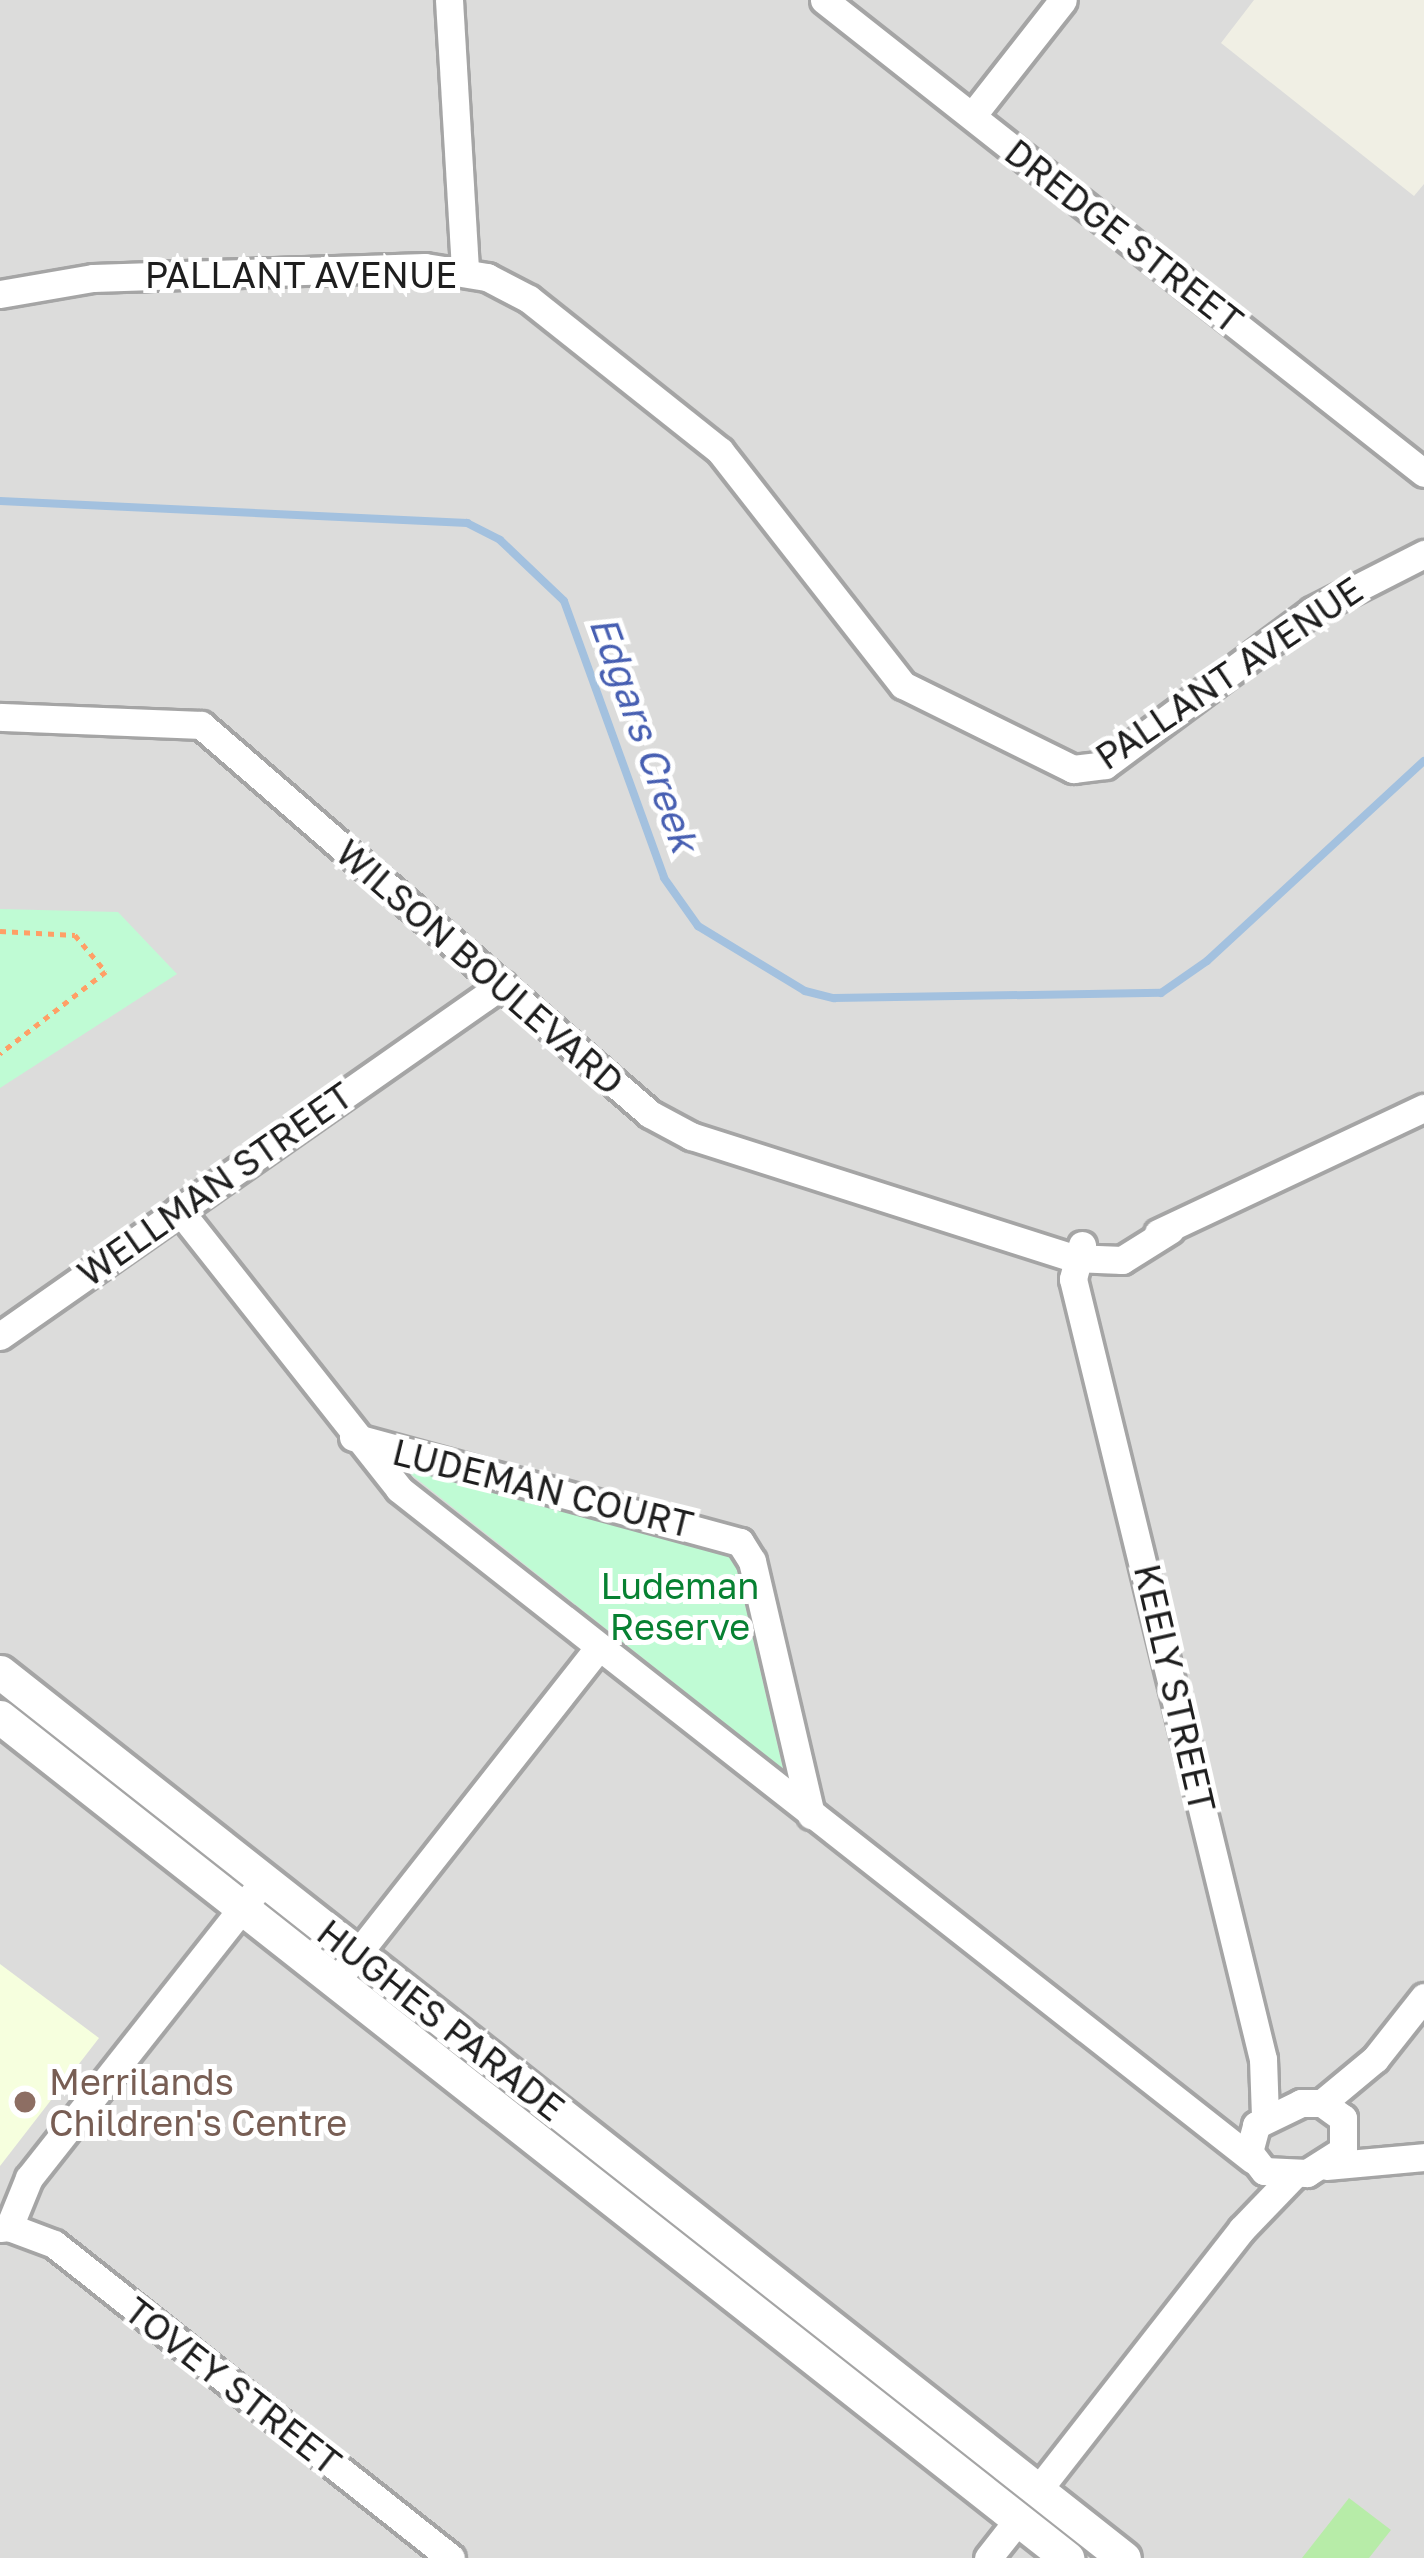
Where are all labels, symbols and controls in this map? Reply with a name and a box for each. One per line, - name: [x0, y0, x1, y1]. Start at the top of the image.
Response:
- street label: DREDGE STREET: [997, 130, 1251, 342]
- street label: PALLANT AVENUE: [145, 253, 457, 297]
- street label: PALLANT AVENUE: [1087, 568, 1371, 778]
- water label: Edgars Creek: [580, 610, 708, 858]
- street label: WILSON BOULEVARD: [328, 831, 632, 1103]
- street label: WELLMAN STREET: [69, 1073, 361, 1295]
- street label: LUDEMAN COURT: [388, 1430, 698, 1546]
- street label: KEELY STREET: [1125, 1560, 1225, 1816]
- park label: Ludeman Reserve: [601, 1563, 759, 1648]
- street label: HUGHES PARADE: [309, 1910, 573, 2130]
- place label: Merrilands Children's Centre: [49, 2059, 347, 2144]
- marker: Merrilands Children's Centre: [12, 2089, 38, 2115]
- street label: TOVEY STREET: [116, 2288, 350, 2484]

